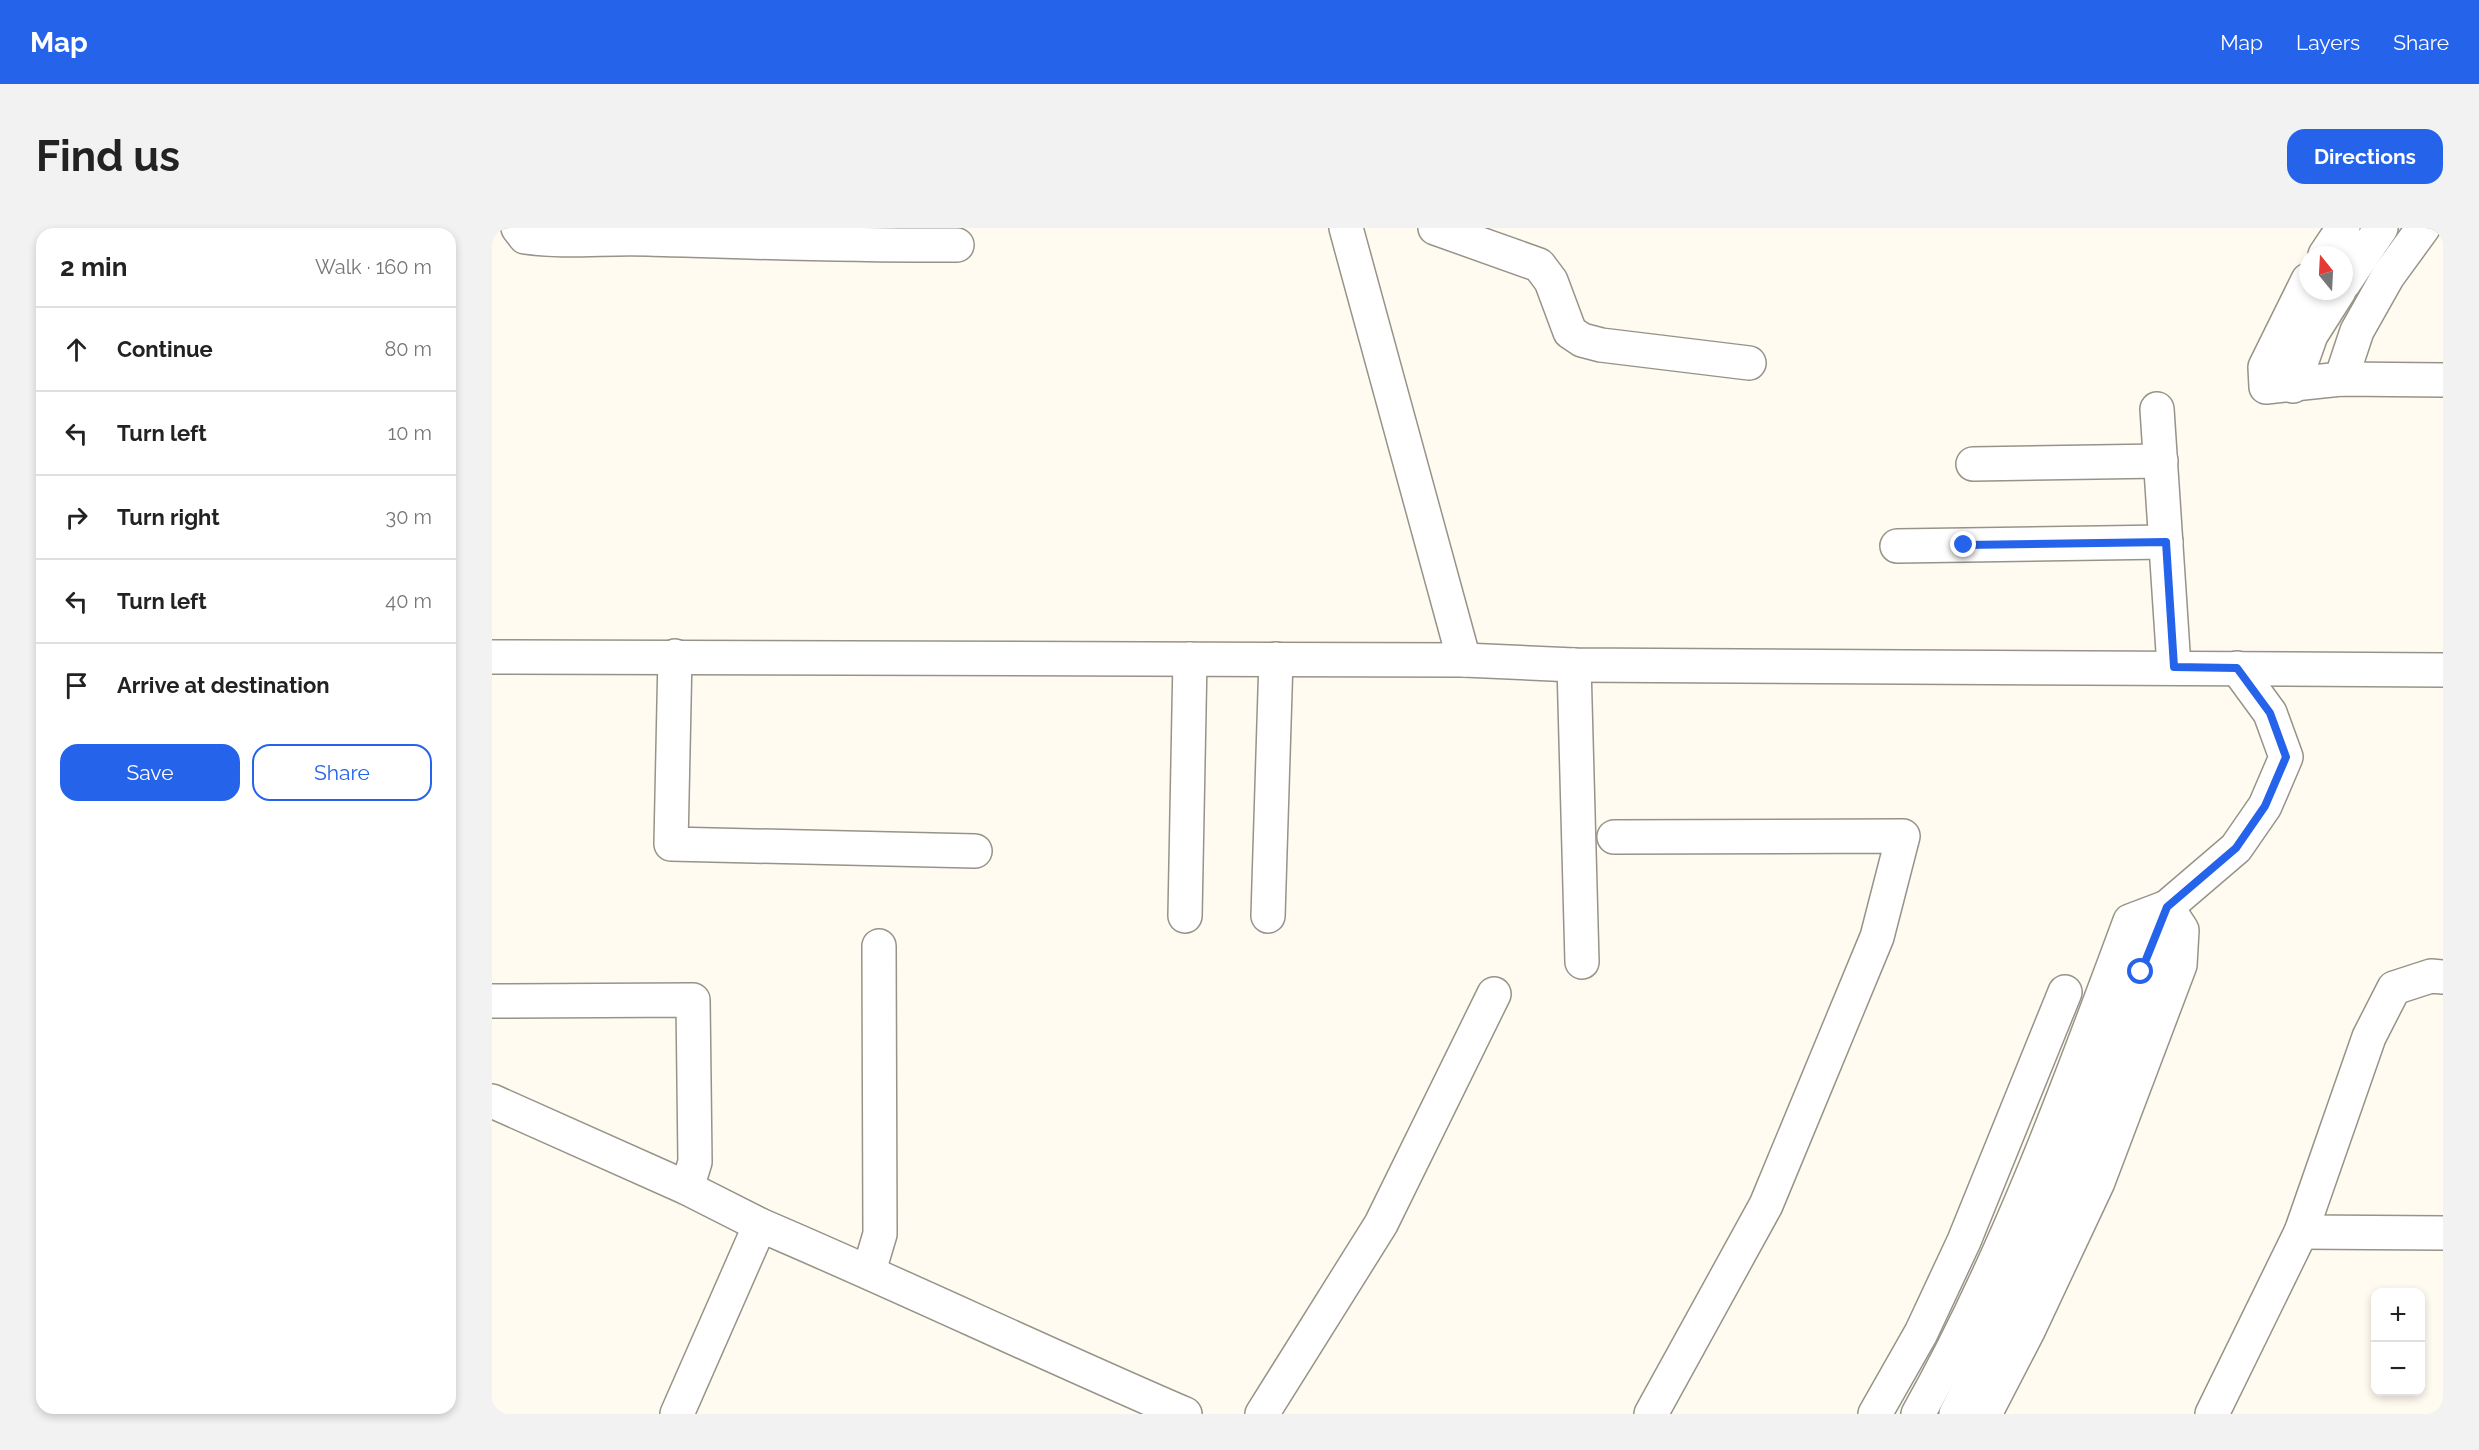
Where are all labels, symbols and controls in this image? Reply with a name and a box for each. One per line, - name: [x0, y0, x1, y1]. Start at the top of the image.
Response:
- text: Map: [30, 26, 88, 59]
- text: Map: [2220, 30, 2263, 55]
- text: Layers: [2296, 30, 2360, 55]
- text: Share: [2393, 30, 2449, 55]
- button: Directions: [2287, 129, 2443, 184]
- text: Find us: [36, 132, 180, 181]
- north arrow: [2299, 246, 2353, 300]
- text: 2 min: [60, 252, 127, 282]
- text: Walk · 160 m: [315, 255, 432, 279]
- icon: ahead: [60, 333, 93, 366]
- text: Continue: [117, 336, 213, 362]
- text: 80 m: [384, 337, 432, 361]
- icon: left: [60, 417, 93, 450]
- text: Turn left: [117, 420, 207, 446]
- text: 10 m: [388, 421, 432, 445]
- icon: right: [60, 501, 93, 534]
- text: Turn right: [117, 504, 220, 530]
- text: 30 m: [386, 505, 432, 529]
- route end: [1950, 531, 1976, 557]
- icon: left: [60, 585, 93, 618]
- text: Turn left: [117, 588, 207, 614]
- text: 40 m: [385, 589, 432, 613]
- icon: arrive: [60, 669, 93, 702]
- text: Arrive at destination: [117, 672, 330, 698]
- button: Save: [60, 744, 240, 801]
- button: Share: [252, 744, 432, 801]
- route start: [2127, 958, 2153, 984]
- map controls: [2371, 1288, 2425, 1396]
- button: +: [2371, 1288, 2425, 1342]
- button: −: [2371, 1342, 2425, 1396]

